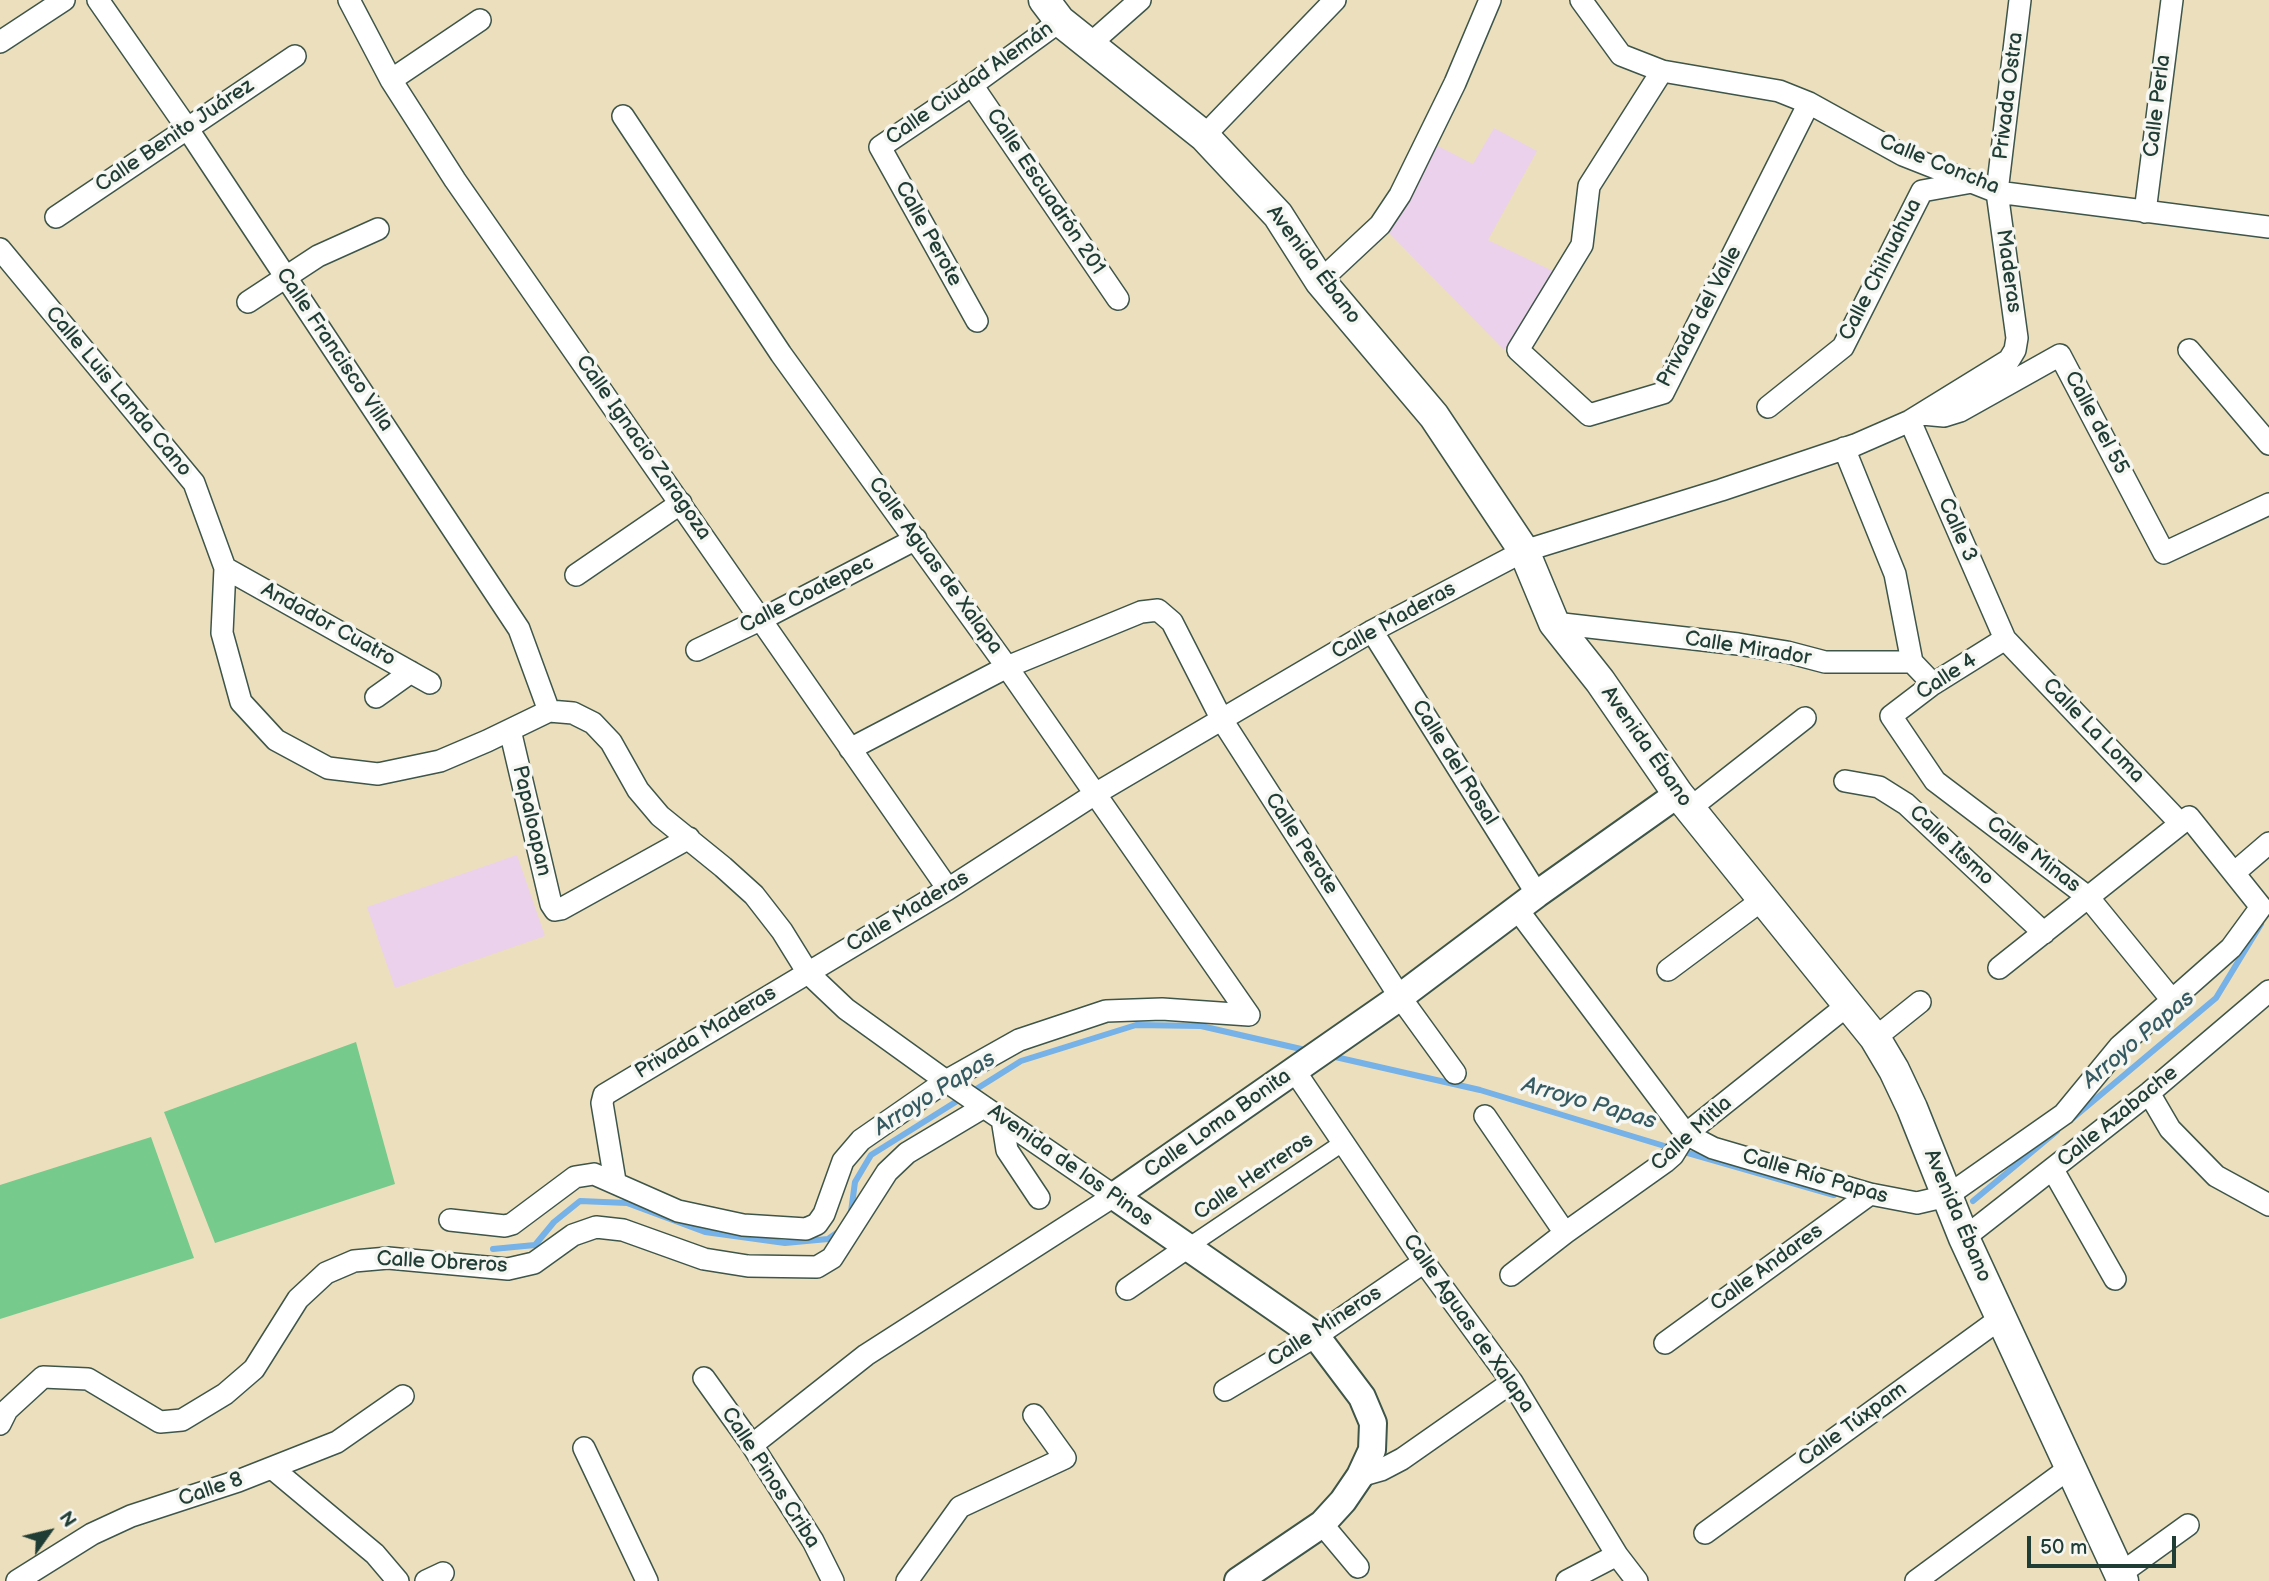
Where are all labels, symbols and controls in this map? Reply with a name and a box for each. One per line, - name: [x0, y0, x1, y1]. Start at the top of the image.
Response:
- street label: Calle Ciudad Alemán: [882, 17, 1058, 151]
- street label: Privada Ostra: [1989, 31, 2029, 161]
- street label: Calle Perla: [2139, 53, 2177, 159]
- street label: Calle Benito Juárez: [91, 74, 259, 198]
- street label: Calle Escuadrón 201: [980, 104, 1110, 280]
- street label: Calle Concha: [1875, 129, 2003, 201]
- street label: Calle Perote: [889, 177, 967, 291]
- street label: Calle Chihuahua: [1834, 195, 1928, 345]
- street label: Avenida Ébano: [1260, 201, 1366, 329]
- street label: Maderas: [1990, 228, 2026, 314]
- street label: Privada del Valle: [1652, 242, 1748, 392]
- street label: Calle Francisco Villa: [270, 263, 398, 437]
- street label: Calle Luis Landa Cano: [39, 302, 197, 482]
- street label: Calle Ignacio Zaragoza: [570, 351, 716, 545]
- street label: Calle del 55: [2058, 367, 2134, 479]
- street label: Calle Aguas de Xalapa: [862, 473, 1008, 659]
- street label: Calle 3: [1932, 494, 1982, 566]
- street label: Calle Coatepec: [736, 550, 878, 640]
- street label: Calle Maderas: [1328, 577, 1460, 665]
- street label: Andador Cuatro: [256, 578, 400, 672]
- street label: Calle Mirador: [1683, 627, 1813, 671]
- street label: Calle 4: [1912, 648, 1982, 706]
- street label: Calle La Loma: [2037, 673, 2149, 789]
- street label: Avenida Ébano: [1595, 682, 1697, 812]
- street label: Calle del Rosal: [1405, 696, 1503, 830]
- street label: Papaloapan: [506, 763, 556, 879]
- street label: Calle Perote: [1259, 788, 1343, 900]
- street label: Calle Itsmo: [1903, 800, 1999, 892]
- street label: Calle Minas: [1981, 811, 2085, 899]
- street label: Calle Maderas: [842, 866, 974, 958]
- street label: Privada Maderas: [631, 981, 781, 1085]
- water label: Arroyo Papas: [2077, 985, 2201, 1095]
- water label: Arroyo Papas: [869, 1046, 1001, 1142]
- street label: Calle Azabache: [2053, 1061, 2183, 1173]
- street label: Calle Loma Bonita: [1140, 1064, 1296, 1184]
- water label: Arroyo Papas: [1519, 1072, 1659, 1136]
- street label: Calle Mitla: [1646, 1091, 1738, 1177]
- street label: Avenida de los Pinos: [983, 1099, 1157, 1233]
- street label: Calle Herreros: [1189, 1128, 1319, 1226]
- street label: Calle Río Papas: [1739, 1144, 1891, 1210]
- street label: Avenida Ébano: [1918, 1146, 1996, 1286]
- street label: Calle Andares: [1706, 1219, 1828, 1317]
- street label: Calle Aguas de Xalapa: [1397, 1230, 1539, 1418]
- street label: Calle Obreros: [376, 1247, 508, 1279]
- street label: Calle Mineros: [1263, 1281, 1387, 1373]
- street label: Calle Túxpam: [1794, 1377, 1912, 1473]
- street label: Calle Pinos Criba: [715, 1403, 825, 1553]
- street label: Calle 8: [176, 1467, 246, 1513]
- north arrow: [14, 1497, 84, 1567]
- text: N: [53, 1508, 80, 1532]
- scale bar: [2031, 1522, 2180, 1566]
- text: 50 m: [2040, 1535, 2087, 1560]

